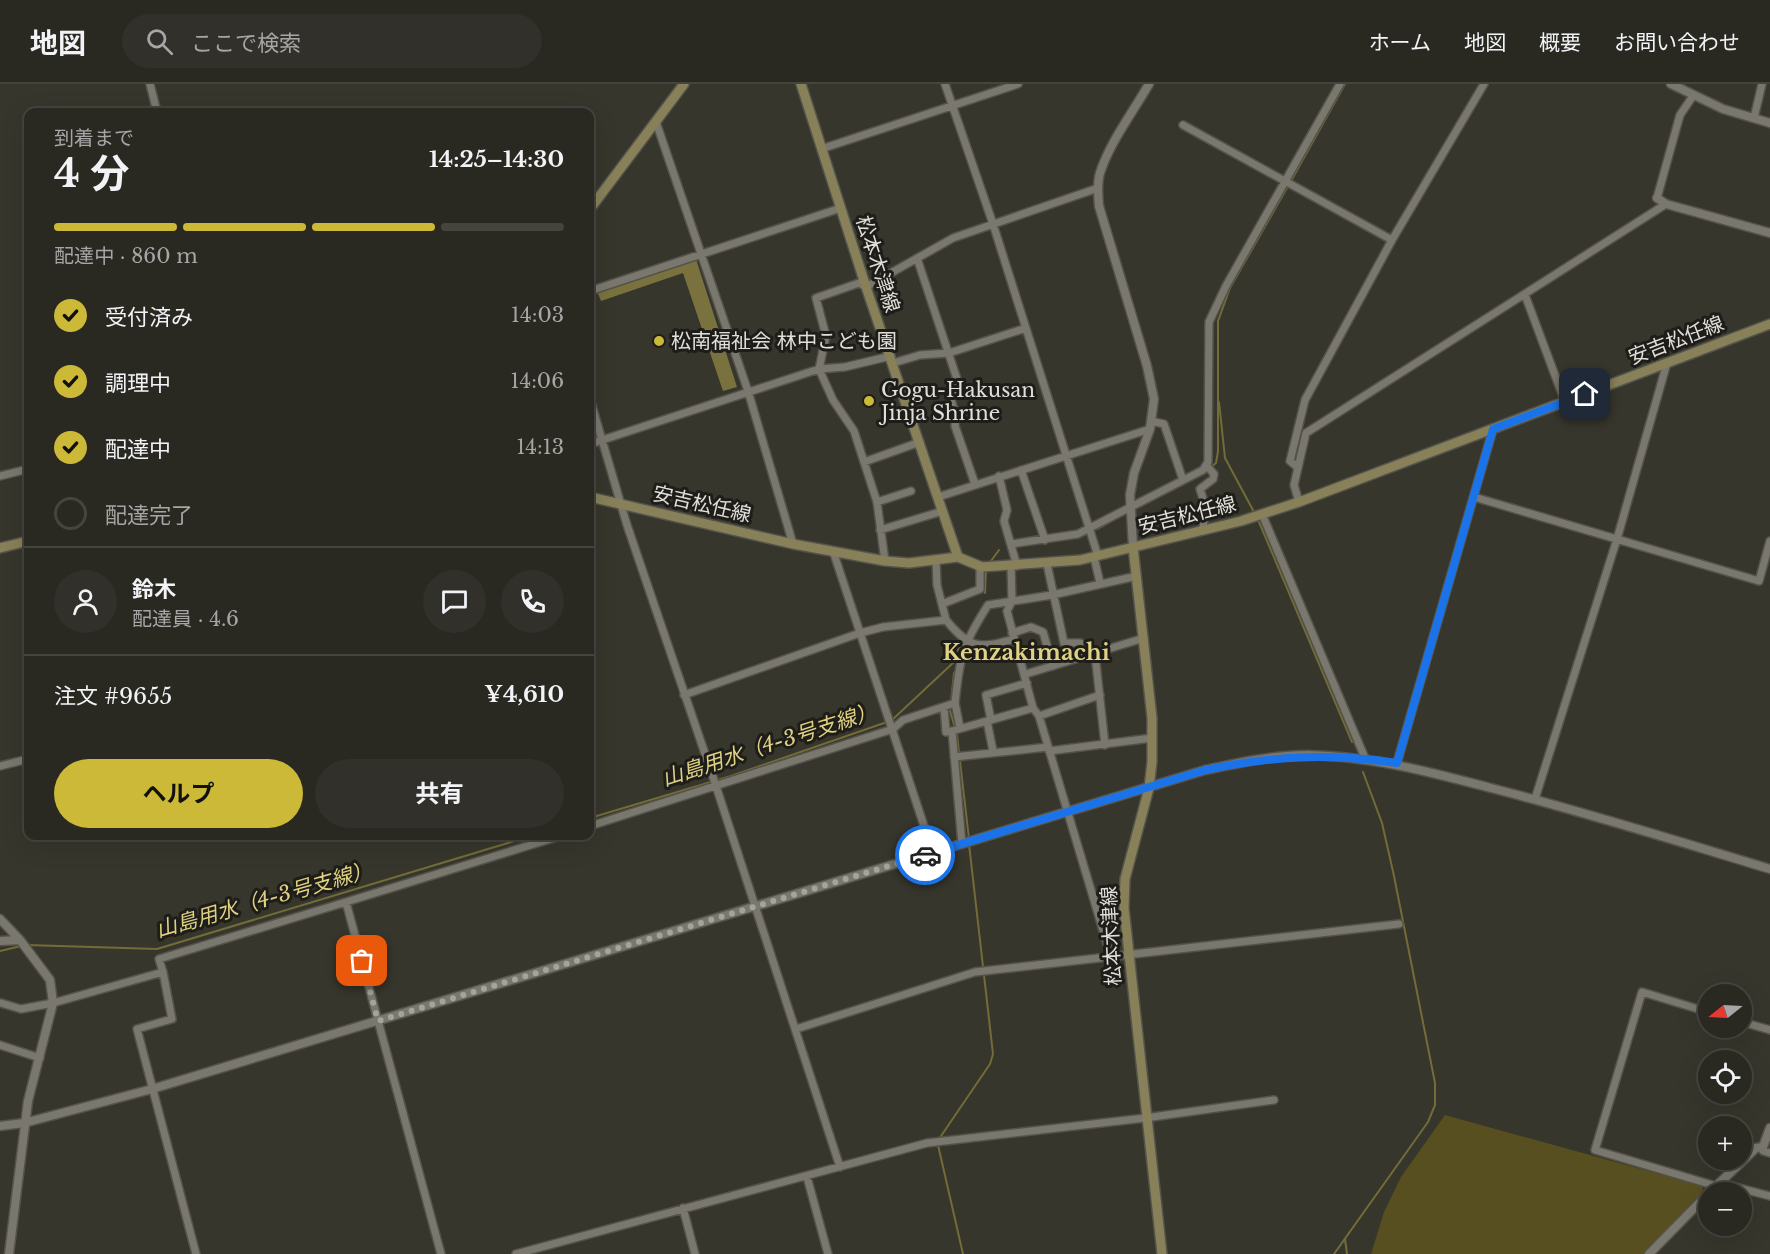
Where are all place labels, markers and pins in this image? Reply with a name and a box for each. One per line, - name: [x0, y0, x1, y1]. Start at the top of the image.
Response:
- place label: 松南福祉会 林中こども園: [671, 329, 897, 353]
- marker: 松南福祉会 林中こども園: [652, 334, 666, 348]
- pin: [1559, 368, 1610, 419]
- place label: Gogu-Hakusan Jinja Shrine: [878, 378, 1035, 425]
- marker: Gogu-Hakusan Jinja Shrine: [862, 394, 876, 408]
- pin: [336, 935, 387, 986]

